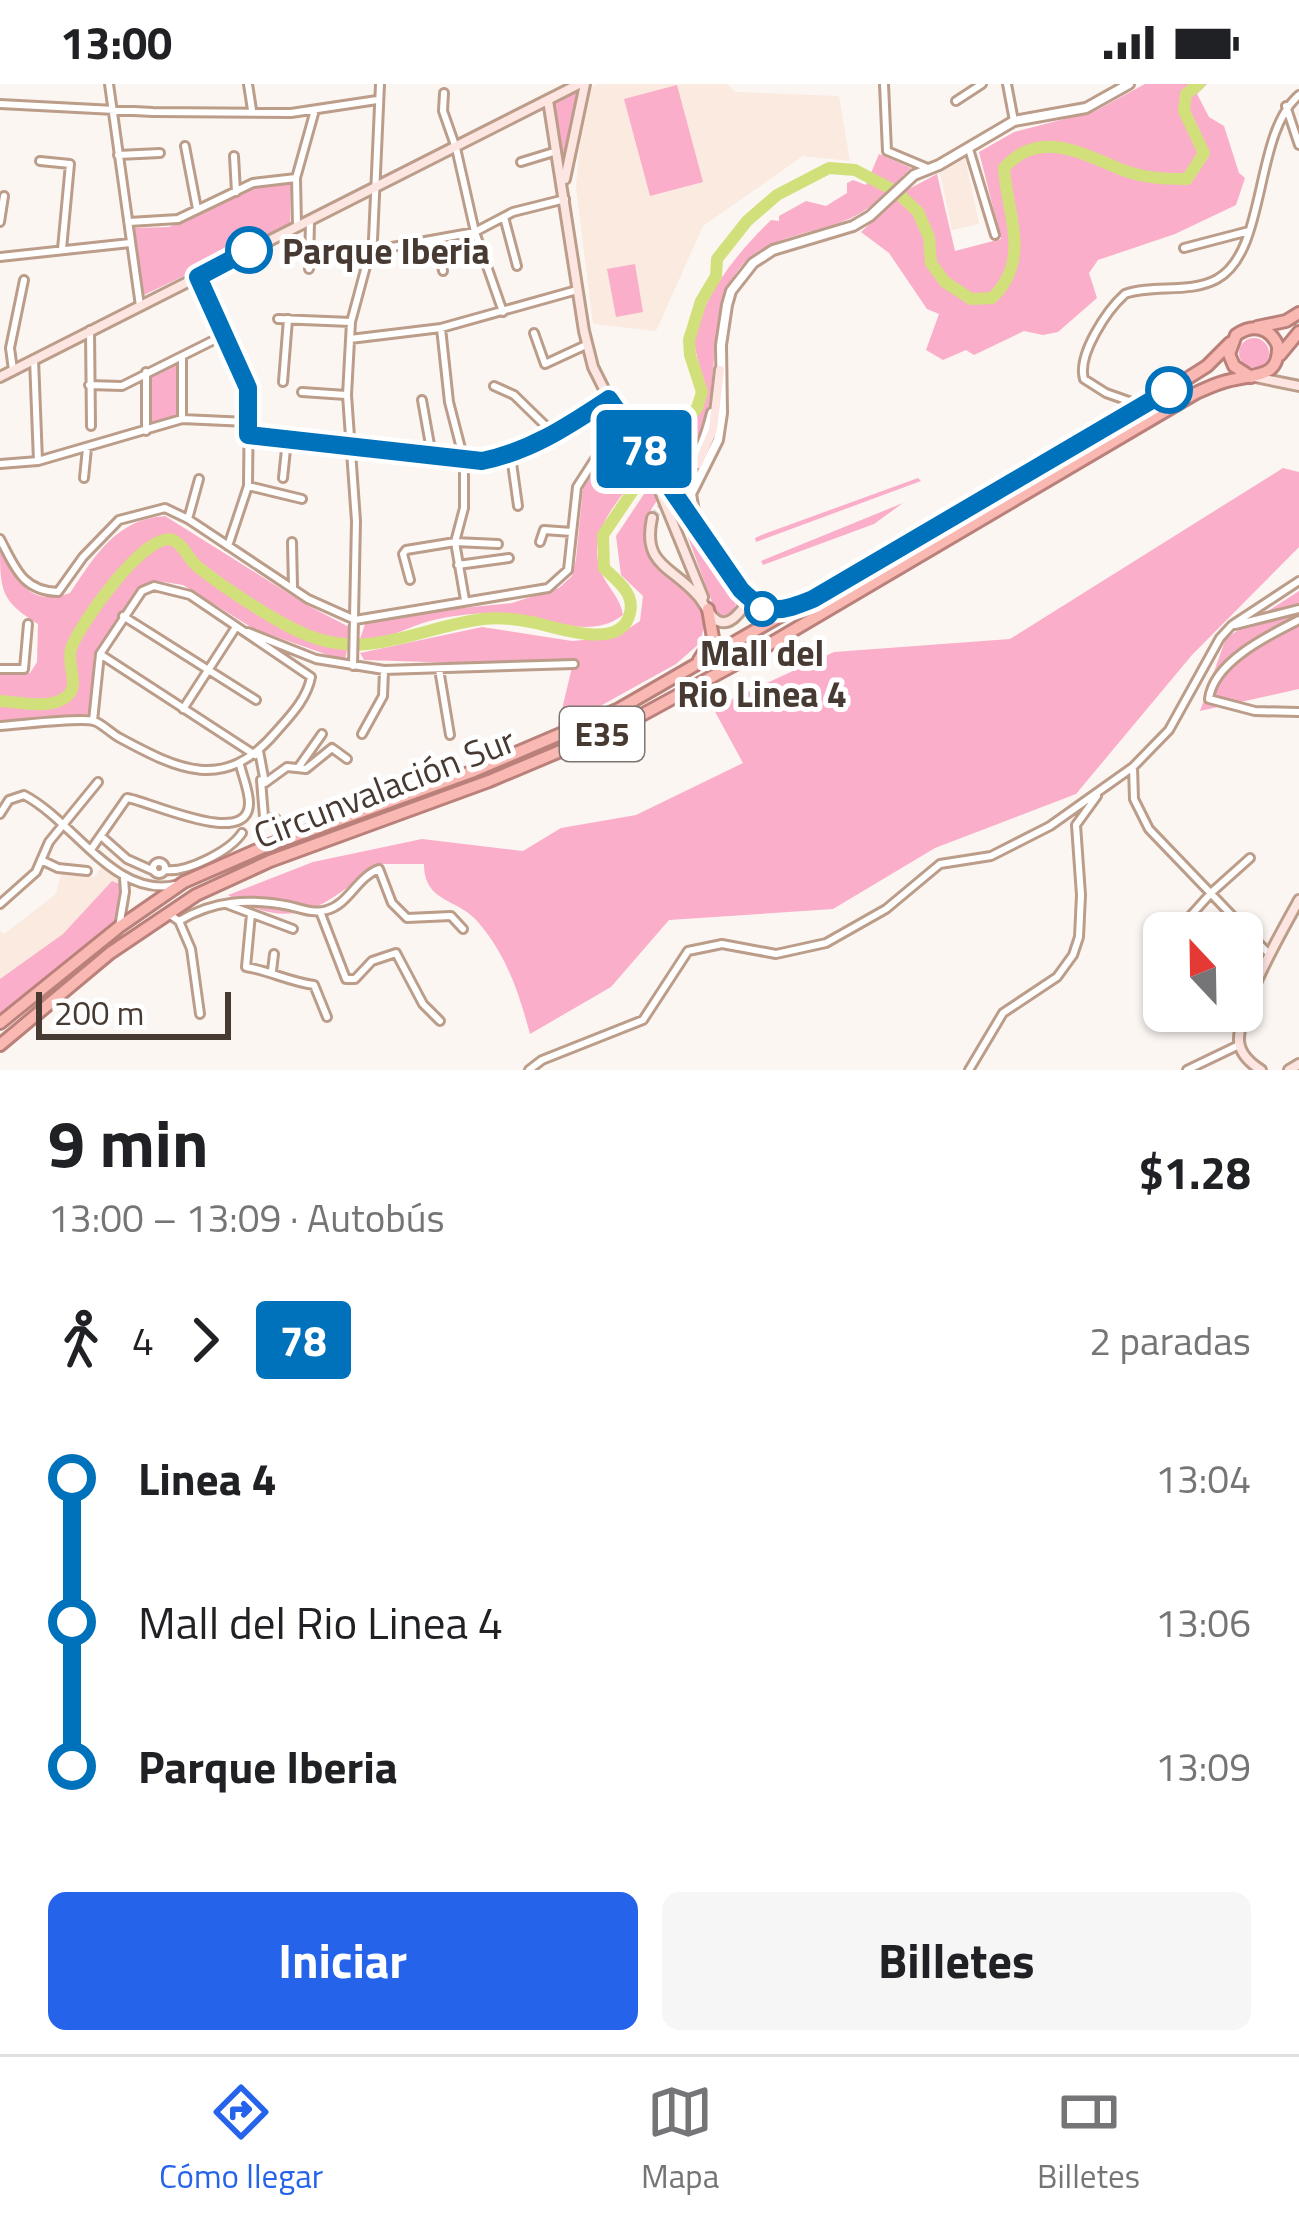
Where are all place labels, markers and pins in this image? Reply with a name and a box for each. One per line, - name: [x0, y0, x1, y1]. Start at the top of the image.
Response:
- place label: Parque Iberia: [282, 223, 490, 278]
- marker: Parque Iberia: [227, 228, 271, 272]
- unlabelled marker: [1147, 368, 1191, 412]
- marker: Mall del Rio Linea 4: [746, 593, 778, 625]
- place label: Mall del Rio Linea 4: [677, 625, 847, 721]

